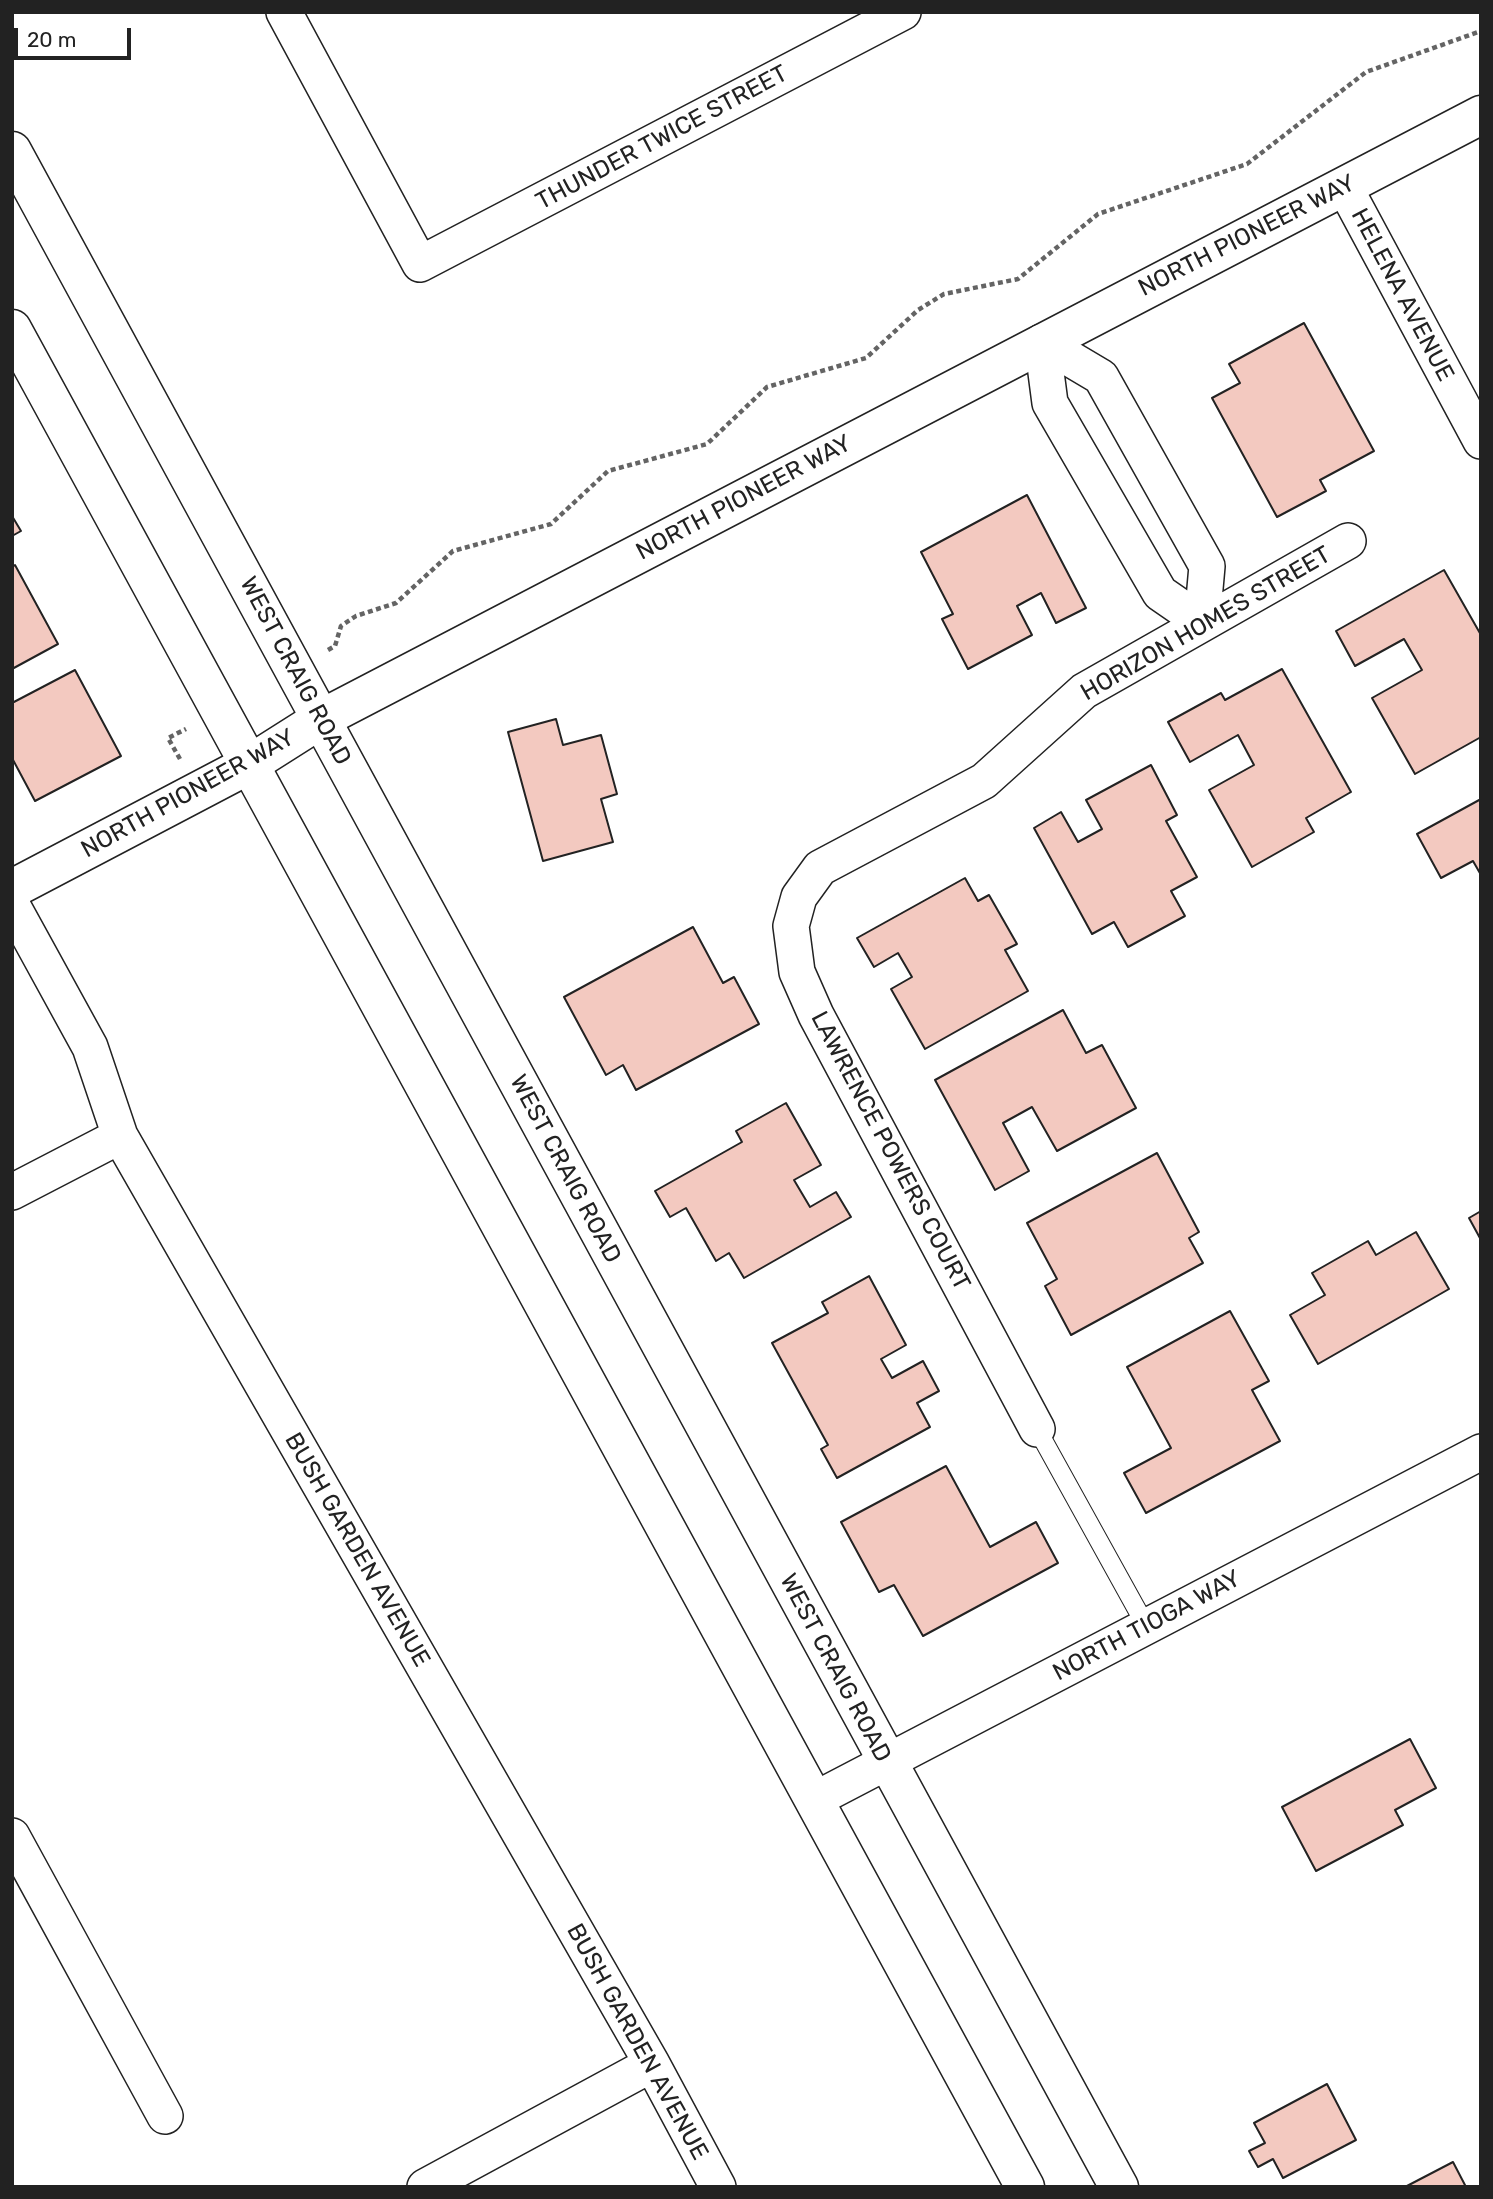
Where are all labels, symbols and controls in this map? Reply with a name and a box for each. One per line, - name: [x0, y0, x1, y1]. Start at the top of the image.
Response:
- scale bar: [18, 14, 135, 58]
- text: 20 m: [27, 27, 76, 52]
- street label: THUNDER TWICE STREET: [531, 59, 793, 217]
- street label: NORTH PIONEER WAY: [1134, 169, 1360, 303]
- street label: HELENA AVENUE: [1344, 204, 1460, 386]
- street label: NORTH PIONEER WAY: [632, 429, 856, 567]
- street label: HORIZON HOMES STREET: [1076, 541, 1336, 707]
- street label: WEST CRAIG ROAD: [233, 572, 357, 770]
- street label: NORTH PIONEER WAY: [76, 723, 300, 865]
- street label: LAWRENCE POWERS COURT: [804, 1007, 976, 1295]
- street label: WEST CRAIG ROAD: [503, 1070, 627, 1268]
- street label: BUSH GARDEN AVENUE: [278, 1428, 436, 1672]
- street label: NORTH TIOGA WAY: [1048, 1564, 1246, 1688]
- street label: WEST CRAIG ROAD: [773, 1569, 897, 1767]
- street label: BUSH GARDEN AVENUE: [560, 1919, 714, 2165]

